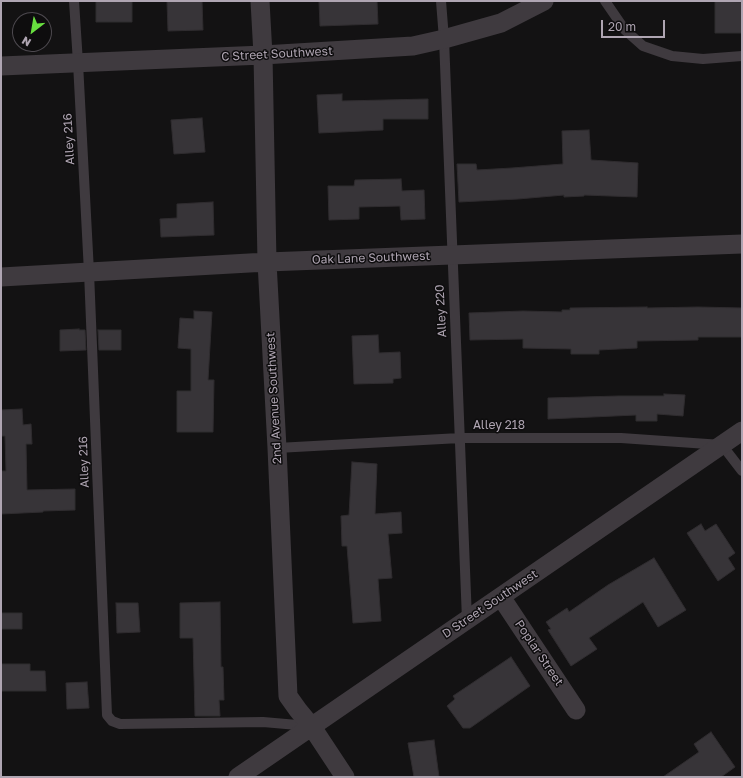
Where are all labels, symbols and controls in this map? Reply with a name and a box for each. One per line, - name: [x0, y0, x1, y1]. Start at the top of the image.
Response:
- north arrow: [12, 12, 52, 52]
- scale bar: [603, 12, 667, 38]
- text: 20 m: [608, 19, 636, 34]
- text: N: [19, 34, 33, 50]
- street label: C Street Southwest: [221, 44, 333, 64]
- street label: Alley 216: [60, 113, 78, 165]
- street label: Oak Lane Southwest: [312, 249, 430, 267]
- street label: Alley 220: [432, 284, 450, 338]
- street label: 2nd Avenue Southwest: [263, 332, 285, 464]
- street label: Alley 218: [473, 418, 525, 432]
- street label: Alley 216: [76, 436, 92, 488]
- street label: D Street Southwest: [440, 567, 540, 641]
- street label: Poplar Street: [512, 617, 566, 689]

